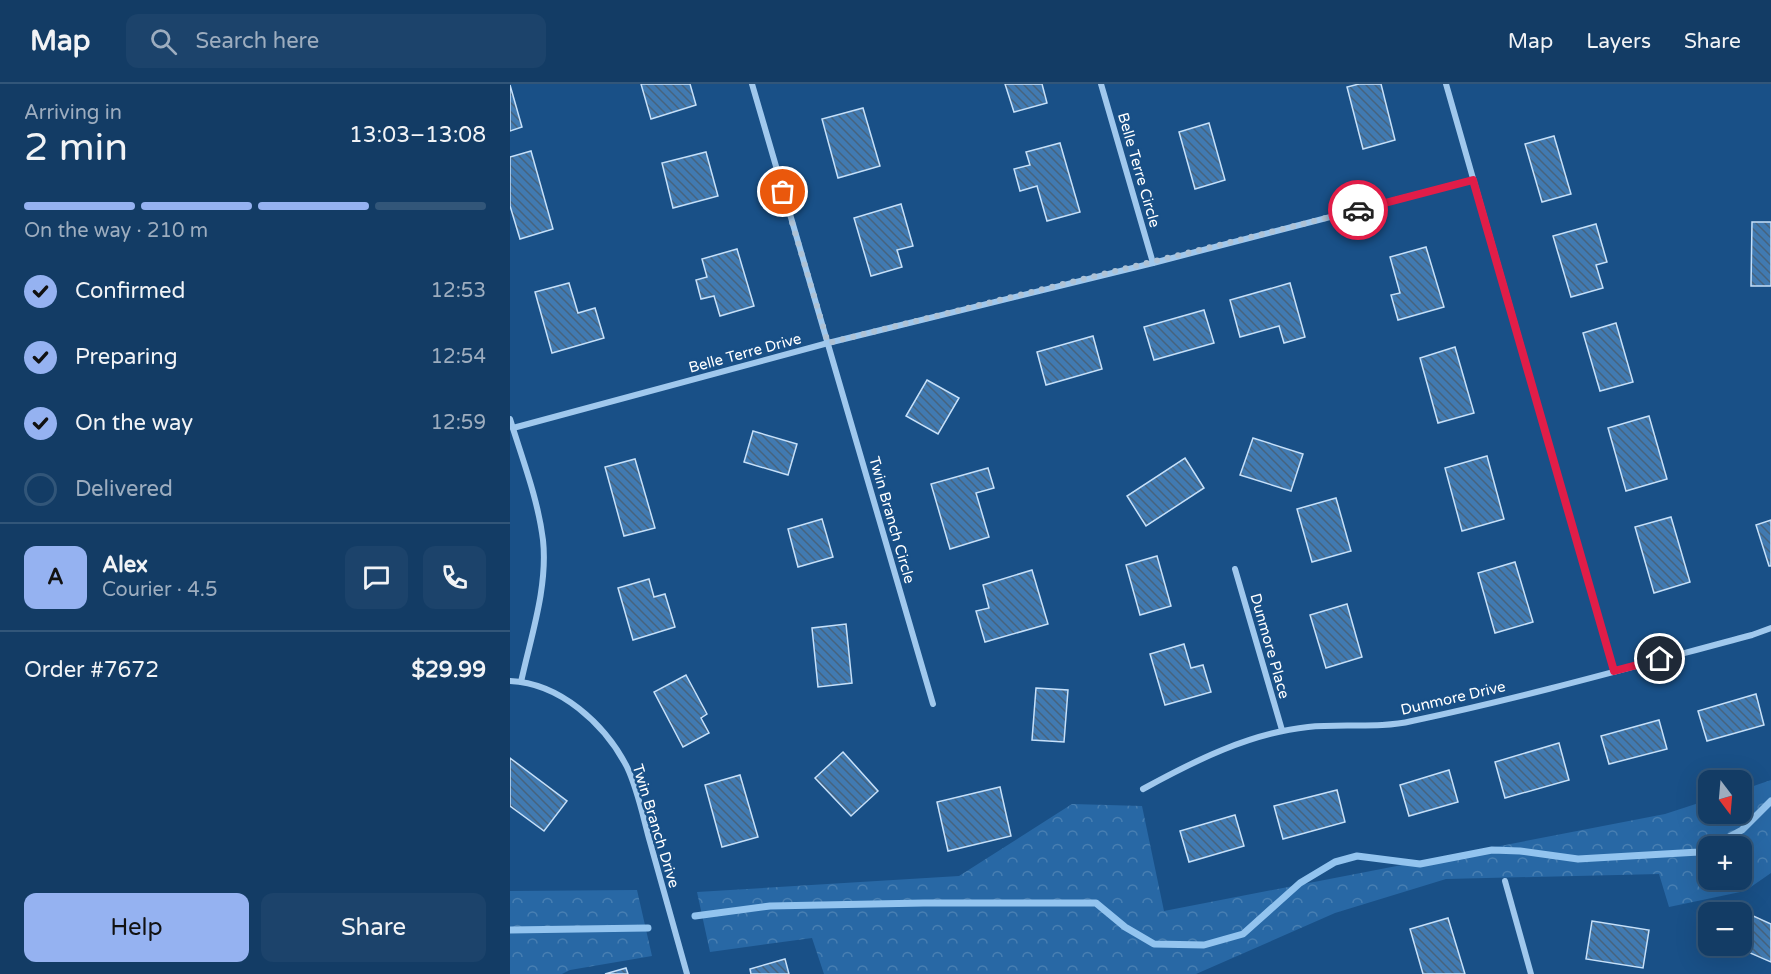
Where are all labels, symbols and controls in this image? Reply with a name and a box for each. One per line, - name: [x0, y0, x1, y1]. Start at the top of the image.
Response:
- search box: [126, 14, 546, 68]
- text: Map: [30, 24, 90, 58]
- icon: search: [147, 25, 180, 58]
- text: Search here: [195, 28, 319, 54]
- text: Map: [1508, 29, 1553, 54]
- text: Layers: [1586, 29, 1651, 54]
- text: Share: [1684, 29, 1741, 54]
- text: Arriving in: [24, 101, 122, 125]
- street label: Belle Terre Circle: [1114, 110, 1164, 230]
- text: 13:03–13:08: [349, 122, 486, 148]
- text: 2 min: [24, 124, 128, 171]
- pin: [757, 166, 808, 217]
- icon: bag: [766, 175, 799, 208]
- courier: [1328, 180, 1388, 240]
- icon: car: [1342, 194, 1375, 227]
- text: On the way · 210 m: [24, 219, 208, 243]
- icon: check: [24, 275, 57, 308]
- text: Confirmed: [75, 278, 185, 304]
- text: 12:53: [431, 279, 486, 303]
- street label: Belle Terre Drive: [687, 329, 803, 377]
- icon: check: [24, 341, 57, 374]
- text: Preparing: [75, 344, 178, 370]
- text: 12:54: [431, 345, 486, 369]
- icon: check: [24, 407, 57, 440]
- text: On the way: [75, 410, 193, 436]
- text: 12:59: [431, 411, 486, 435]
- street label: Twin Branch Circle: [865, 454, 919, 586]
- text: Delivered: [75, 476, 173, 502]
- button: chat: [345, 546, 408, 609]
- button: phone: [423, 546, 486, 609]
- text: Alex: [102, 552, 148, 578]
- text: A: [47, 564, 64, 590]
- text: Courier · 4.5: [102, 578, 217, 602]
- street label: Dunmore Place: [1246, 591, 1294, 701]
- pin: [1634, 633, 1685, 684]
- icon: home: [1643, 642, 1676, 675]
- text: Order #7672: [24, 657, 159, 683]
- text: $29.99: [411, 657, 486, 683]
- street label: Dunmore Drive: [1399, 677, 1507, 719]
- street label: Twin Branch Drive: [629, 762, 683, 890]
- north arrow: [1698, 770, 1752, 824]
- map controls: [1698, 770, 1752, 956]
- button: +: [1698, 836, 1752, 890]
- button: Help: [24, 893, 249, 962]
- button: Share: [261, 893, 486, 962]
- button: −: [1698, 902, 1752, 956]

